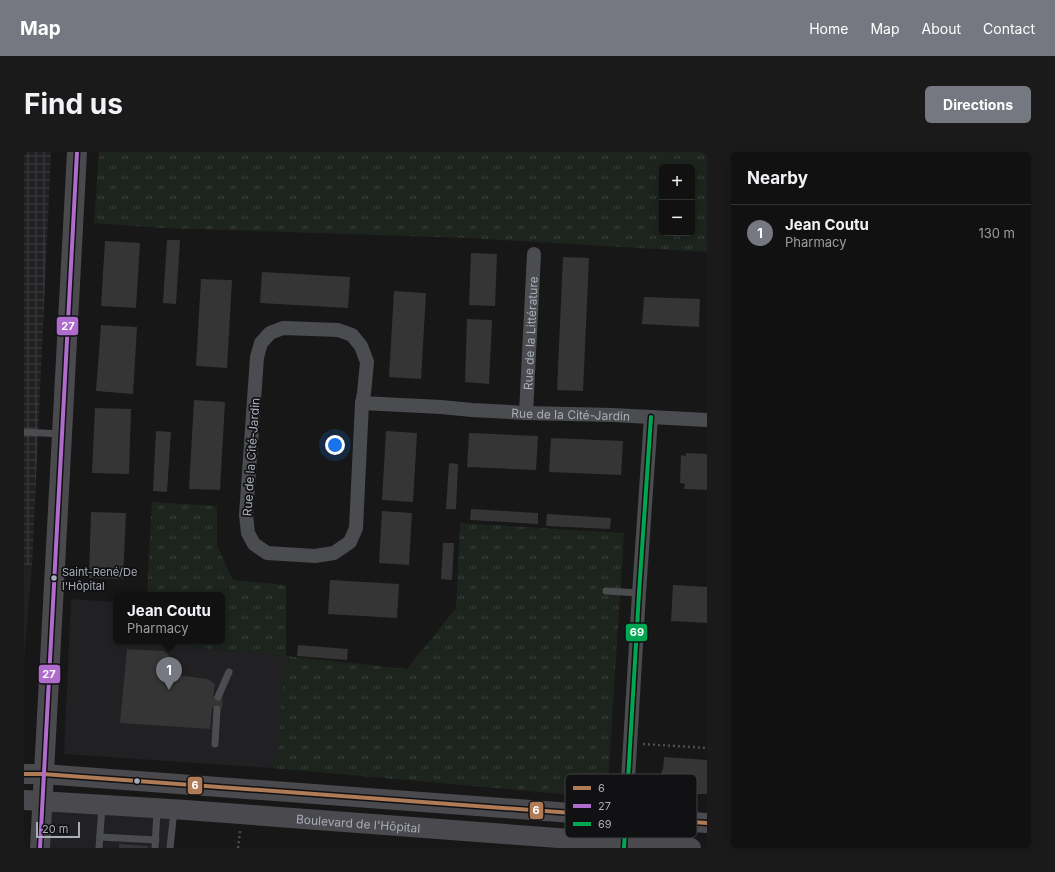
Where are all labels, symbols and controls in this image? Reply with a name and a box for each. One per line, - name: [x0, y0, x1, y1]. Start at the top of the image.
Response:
- text: Map: [20, 17, 61, 40]
- text: Home: [809, 20, 848, 37]
- text: Map: [870, 20, 900, 37]
- text: About: [922, 20, 961, 37]
- text: Contact: [983, 20, 1035, 37]
- button: Directions: [925, 86, 1031, 123]
- text: Find us: [24, 87, 123, 121]
- map controls: [659, 164, 695, 236]
- button: +: [659, 164, 695, 200]
- text: Nearby: [747, 168, 808, 188]
- button: −: [659, 200, 695, 236]
- text: Jean Coutu: [785, 215, 869, 234]
- text: 1: [757, 225, 763, 241]
- text: 130 m: [978, 225, 1015, 241]
- text: Pharmacy: [785, 234, 847, 250]
- street label: Rue de la Littérature: [520, 276, 540, 390]
- line badge: 27: [56, 316, 79, 336]
- text: 27: [61, 319, 75, 333]
- street label: Rue de la Cité-Jardin: [239, 397, 263, 517]
- street label: Rue de la Cité-Jardin: [511, 405, 630, 423]
- your location: [325, 435, 345, 455]
- place label: Saint-René/De l'Hôpital: [62, 565, 137, 593]
- marker: Saint-René/De l'Hôpital: [49, 573, 59, 583]
- popup: [113, 592, 225, 644]
- text: Jean Coutu: [127, 601, 211, 620]
- text: Pharmacy: [127, 620, 189, 636]
- line badge: 69: [625, 623, 648, 642]
- text: 69: [630, 625, 644, 639]
- pin: 1: [156, 657, 182, 690]
- line badge: 27: [38, 664, 61, 684]
- text: 27: [42, 667, 56, 681]
- legend: [565, 774, 697, 838]
- unlabelled marker: [132, 776, 142, 786]
- line badge: 6: [187, 776, 203, 795]
- text: 6: [191, 778, 199, 792]
- text: 6: [598, 781, 605, 795]
- text: 27: [598, 799, 611, 813]
- line badge: 6: [529, 801, 544, 820]
- text: 6: [532, 803, 540, 817]
- street label: Boulevard de l'Hôpital: [296, 811, 421, 835]
- text: 69: [598, 817, 612, 831]
- scale bar: [36, 820, 80, 839]
- text: 20 m: [42, 822, 68, 836]

